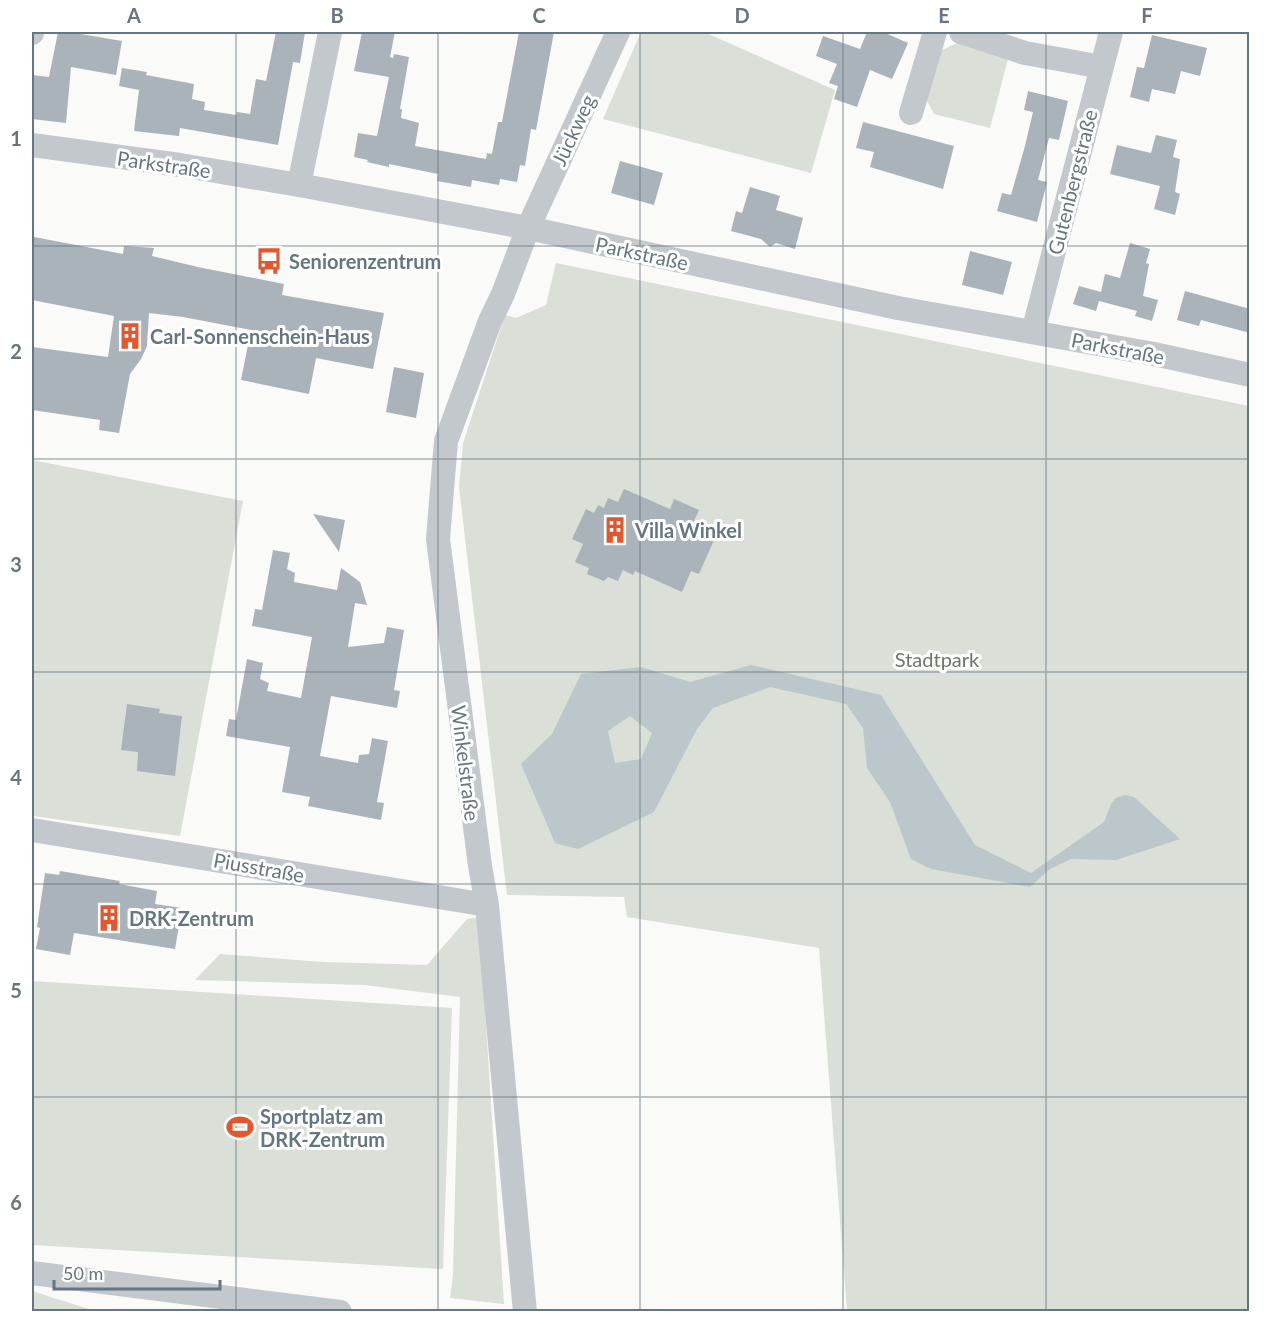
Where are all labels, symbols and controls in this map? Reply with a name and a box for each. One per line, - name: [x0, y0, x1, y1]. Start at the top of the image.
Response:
- text: A: [126, 3, 141, 27]
- text: B: [330, 3, 344, 27]
- text: C: [532, 3, 546, 27]
- text: D: [734, 3, 750, 27]
- text: E: [938, 3, 950, 27]
- text: F: [1141, 3, 1153, 27]
- street label: Jückweg: [546, 91, 600, 169]
- street label: Gutenbergstraße: [1042, 107, 1102, 257]
- text: 1: [10, 126, 22, 150]
- street label: Parkstraße: [116, 146, 212, 182]
- street label: Parkstraße: [593, 231, 691, 275]
- bus stop icon: Seniorenzentrum: [254, 246, 284, 276]
- place label: Seniorenzentrum: [289, 249, 441, 273]
- building icon: Carl-Sonnenschein-Haus: [115, 321, 145, 351]
- place label: Carl-Sonnenschein-Haus: [150, 324, 370, 348]
- street label: Parkstraße: [1070, 327, 1166, 369]
- text: 2: [10, 339, 22, 363]
- building icon: Villa Winkel: [600, 515, 630, 545]
- place label: Villa Winkel: [634, 518, 742, 542]
- text: 3: [10, 552, 22, 576]
- park label: Stadtpark: [895, 647, 980, 671]
- street label: Winkelstraße: [447, 704, 485, 822]
- text: 4: [10, 765, 22, 789]
- street label: Piusstraße: [212, 847, 306, 887]
- building icon: DRK-Zentrum: [94, 903, 124, 933]
- place label: DRK-Zentrum: [129, 906, 254, 930]
- text: 5: [10, 978, 22, 1002]
- place label: Sportplatz am DRK-Zentrum: [260, 1104, 385, 1151]
- sports icon: Sportplatz am DRK-Zentrum: [225, 1112, 255, 1142]
- text: 6: [10, 1190, 22, 1214]
- scale bar: [54, 1253, 220, 1291]
- text: 50 m: [63, 1262, 103, 1284]

